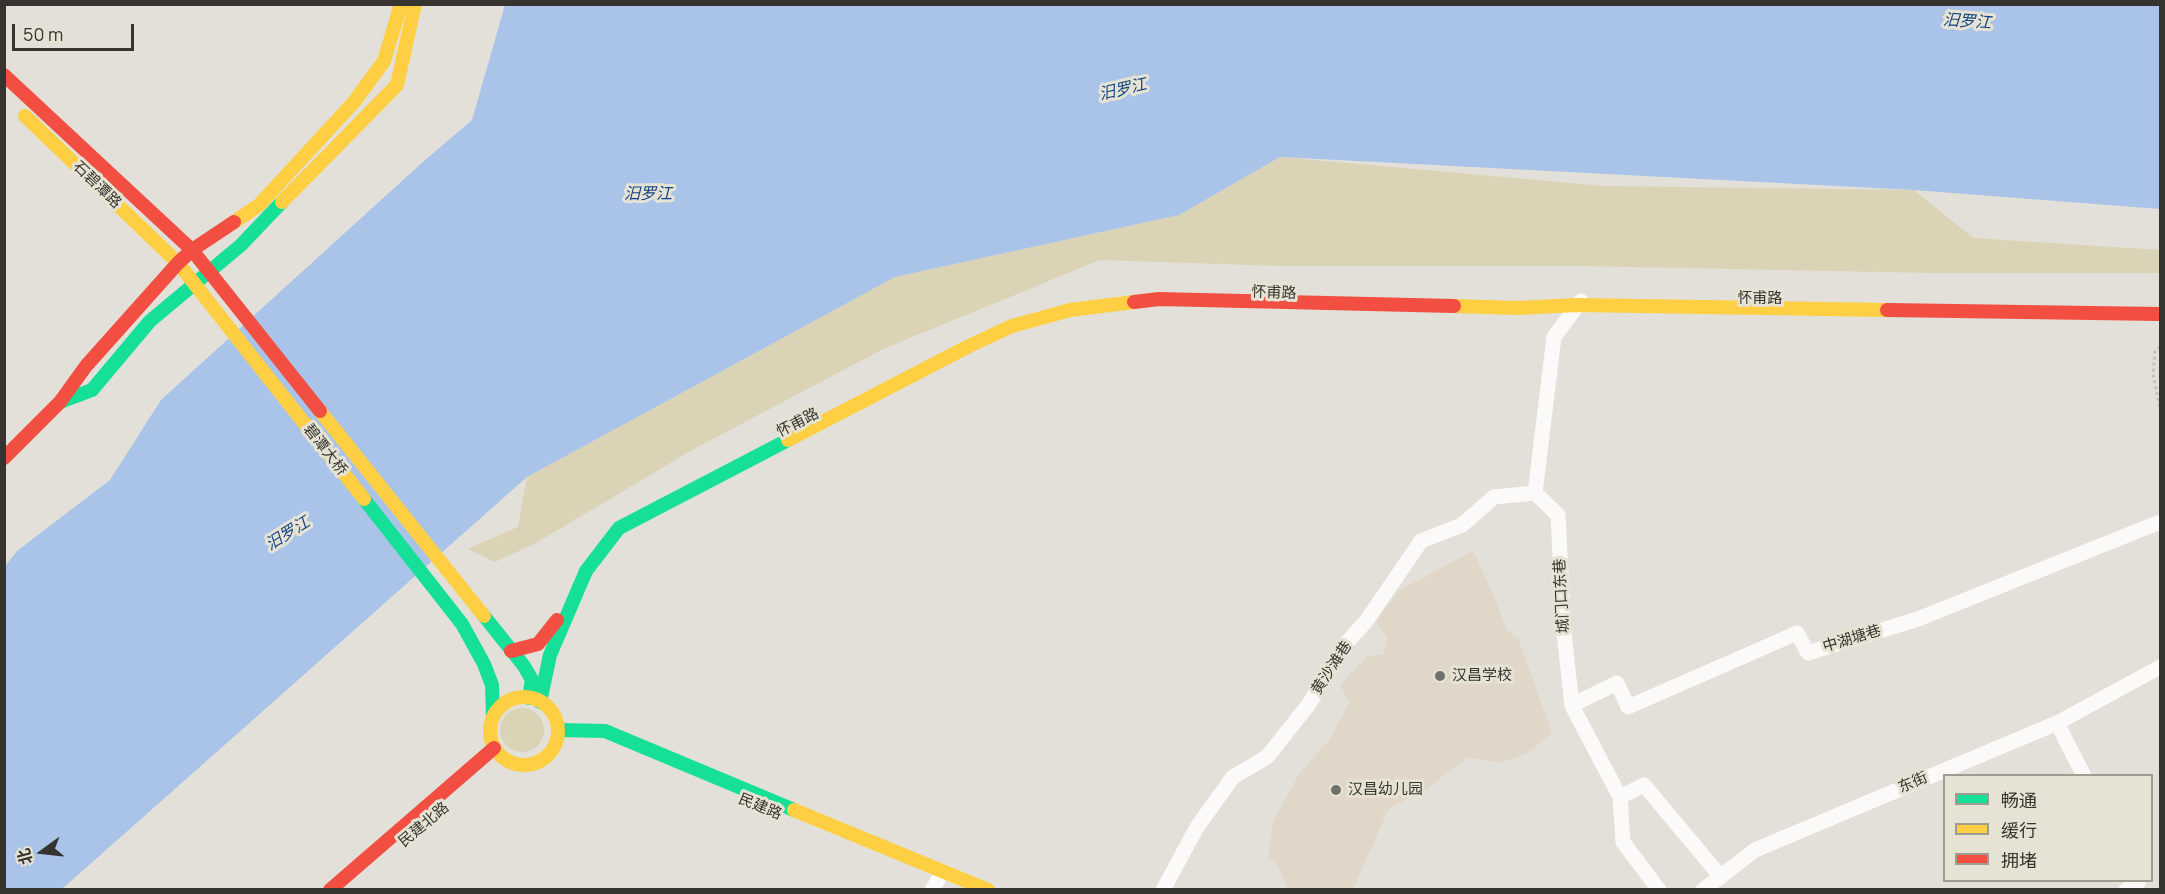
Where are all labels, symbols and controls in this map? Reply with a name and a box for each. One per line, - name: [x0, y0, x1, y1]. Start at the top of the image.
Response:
- water label: 汨罗江: [1942, 11, 1992, 33]
- scale bar: [15, 12, 136, 50]
- text: 50 m: [23, 22, 63, 46]
- water label: 汨罗江: [1097, 75, 1149, 105]
- street label: 石碧潭路: [69, 158, 125, 212]
- water label: 汨罗江: [624, 185, 672, 205]
- street label: 怀甫路: [1251, 283, 1297, 303]
- street label: 怀甫路: [1738, 290, 1782, 308]
- street label: 怀甫路: [774, 405, 822, 441]
- street label: 碧潭大桥: [299, 421, 351, 479]
- water label: 汨罗江: [263, 513, 313, 555]
- street label: 城门口东巷: [1551, 558, 1573, 634]
- street label: 中湖塘巷: [1821, 622, 1883, 656]
- street label: 黄沙滩巷: [1308, 638, 1356, 698]
- place label: 汉昌学校: [1452, 667, 1512, 685]
- marker: 汉昌学校: [1433, 669, 1447, 683]
- street label: 东街: [1896, 769, 1930, 797]
- legend: [1943, 774, 2153, 882]
- place label: 汉昌幼儿园: [1348, 781, 1423, 799]
- marker: 汉昌幼儿园: [1329, 783, 1343, 797]
- text: 畅通: [2001, 788, 2037, 812]
- street label: 民建路: [736, 790, 784, 824]
- street label: 民建北路: [395, 799, 453, 851]
- text: 缓行: [2001, 818, 2037, 842]
- north arrow: [12, 822, 72, 882]
- text: 北: [12, 846, 37, 867]
- text: 拥堵: [2001, 848, 2037, 872]

